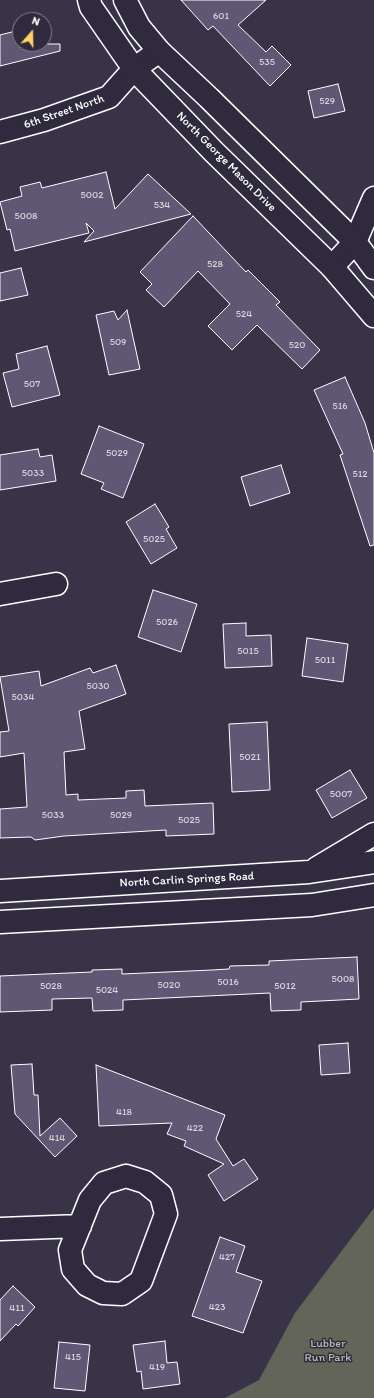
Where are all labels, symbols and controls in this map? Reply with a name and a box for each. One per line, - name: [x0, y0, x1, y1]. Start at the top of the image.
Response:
- house number: 601: [213, 10, 229, 22]
- north arrow: [12, 12, 52, 52]
- text: N: [30, 14, 42, 29]
- house number: 535: [259, 56, 275, 68]
- street label: 6th Street North: [22, 92, 106, 132]
- house number: 529: [319, 95, 335, 107]
- street label: North George Mason Drive: [173, 109, 279, 215]
- house number: 5002: [81, 189, 103, 201]
- house number: 534: [154, 199, 170, 211]
- house number: 5008: [14, 210, 38, 222]
- house number: 528: [207, 258, 223, 270]
- house number: 524: [236, 308, 252, 320]
- house number: 509: [110, 336, 126, 348]
- house number: 520: [289, 339, 305, 351]
- house number: 507: [24, 378, 40, 390]
- house number: 516: [332, 400, 348, 412]
- house number: 5029: [106, 447, 128, 459]
- house number: 5033: [22, 467, 44, 479]
- house number: 512: [352, 468, 368, 480]
- house number: 5025: [143, 533, 165, 545]
- house number: 5026: [156, 616, 178, 628]
- house number: 5015: [237, 645, 259, 657]
- house number: 5011: [315, 654, 335, 666]
- house number: 5030: [86, 680, 110, 692]
- house number: 5034: [12, 691, 34, 703]
- house number: 5021: [239, 751, 261, 763]
- house number: 5007: [330, 788, 352, 800]
- house number: 5033: [42, 809, 64, 821]
- house number: 5029: [110, 809, 132, 821]
- house number: 5025: [178, 814, 200, 826]
- street label: North Carlin Springs Road: [119, 869, 255, 891]
- house number: 5008: [331, 973, 355, 985]
- house number: 5016: [217, 976, 239, 988]
- house number: 5020: [158, 979, 180, 991]
- house number: 5028: [40, 980, 62, 992]
- house number: 5012: [274, 980, 296, 992]
- house number: 5024: [96, 984, 118, 996]
- house number: 418: [116, 1106, 132, 1118]
- house number: 422: [187, 1122, 203, 1134]
- house number: 414: [49, 1132, 65, 1144]
- house number: 427: [219, 1251, 235, 1263]
- house number: 423: [209, 1301, 225, 1313]
- house number: 411: [9, 1302, 25, 1314]
- park label: Lubber Run Park: [305, 1337, 351, 1365]
- house number: 415: [65, 1351, 81, 1363]
- house number: 419: [149, 1361, 165, 1373]

